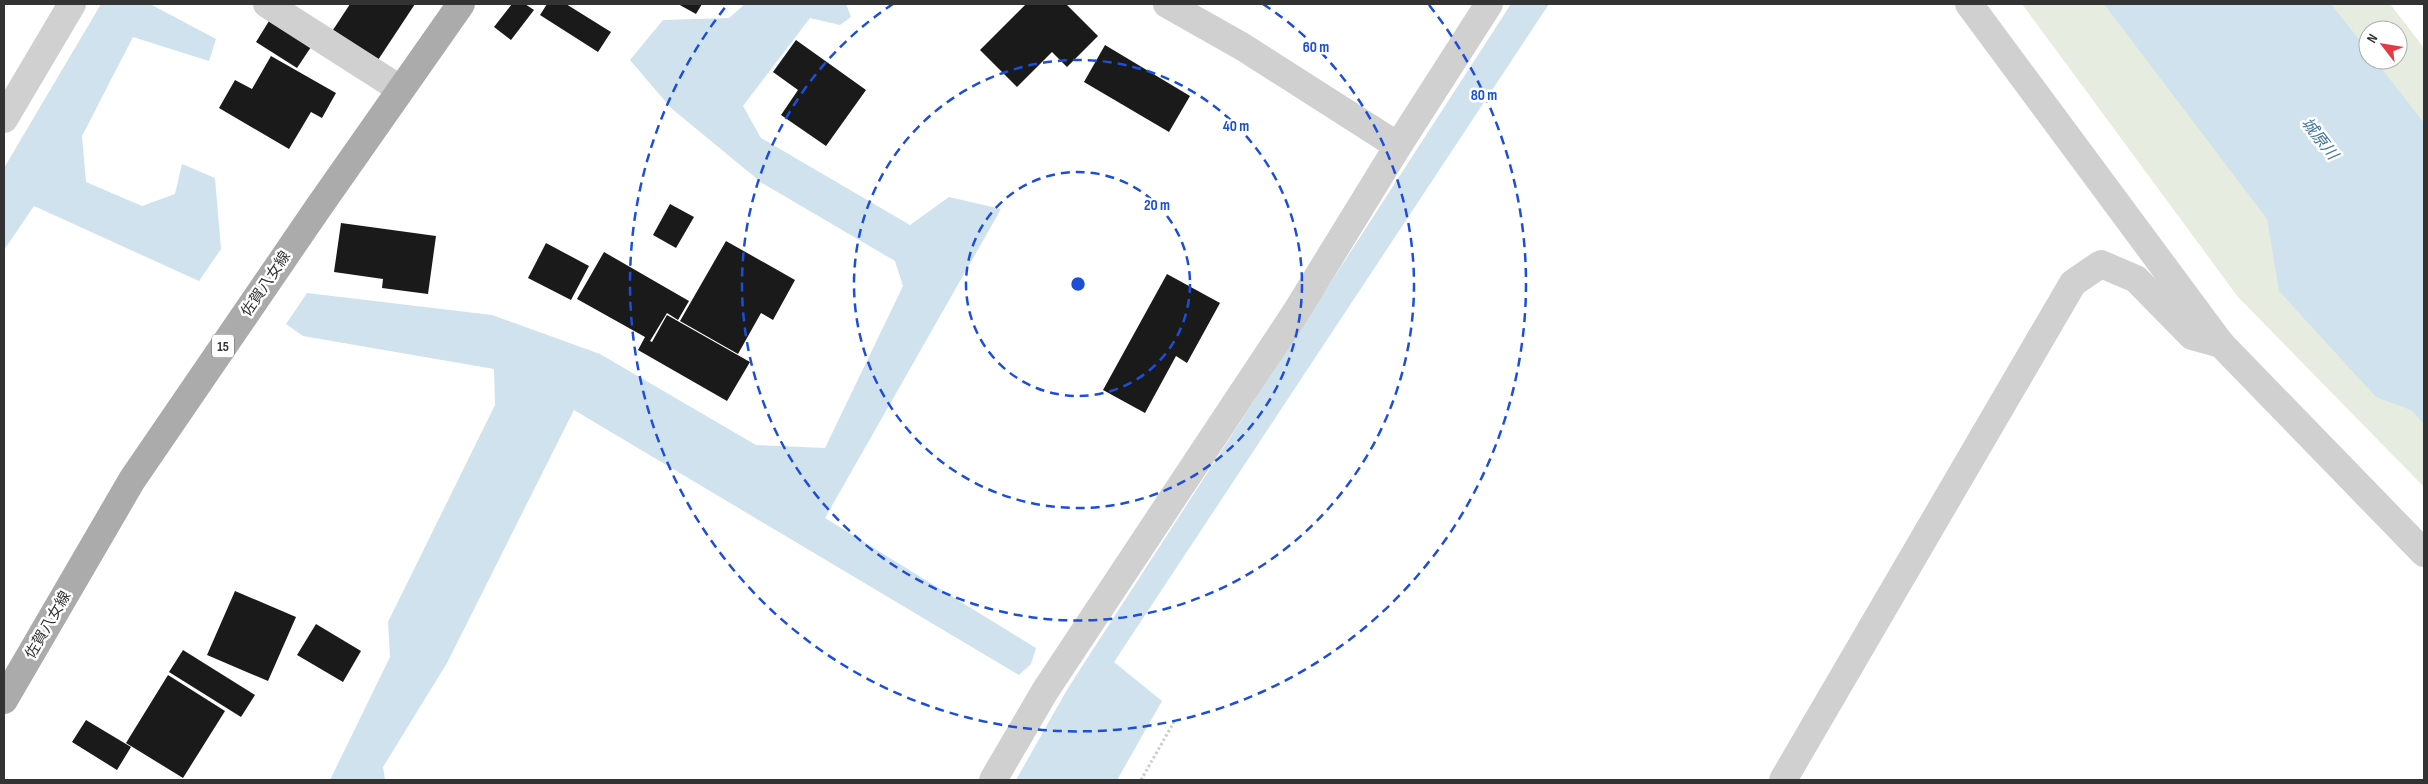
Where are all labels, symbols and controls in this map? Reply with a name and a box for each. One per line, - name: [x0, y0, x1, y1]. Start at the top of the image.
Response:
- north arrow: [2358, 20, 2408, 70]
- text: N: [2363, 31, 2381, 46]
- text: 60 m: [1303, 38, 1329, 57]
- text: 80 m: [1471, 86, 1497, 105]
- water label: 城原川: [2297, 114, 2342, 165]
- text: 40 m: [1223, 117, 1249, 136]
- text: 20 m: [1144, 196, 1170, 215]
- street label: 佐賀八女線: [237, 248, 295, 320]
- centre of rings: [1069, 275, 1087, 293]
- road number: 15: [212, 334, 234, 358]
- street label: 佐賀八女線: [21, 588, 75, 662]

